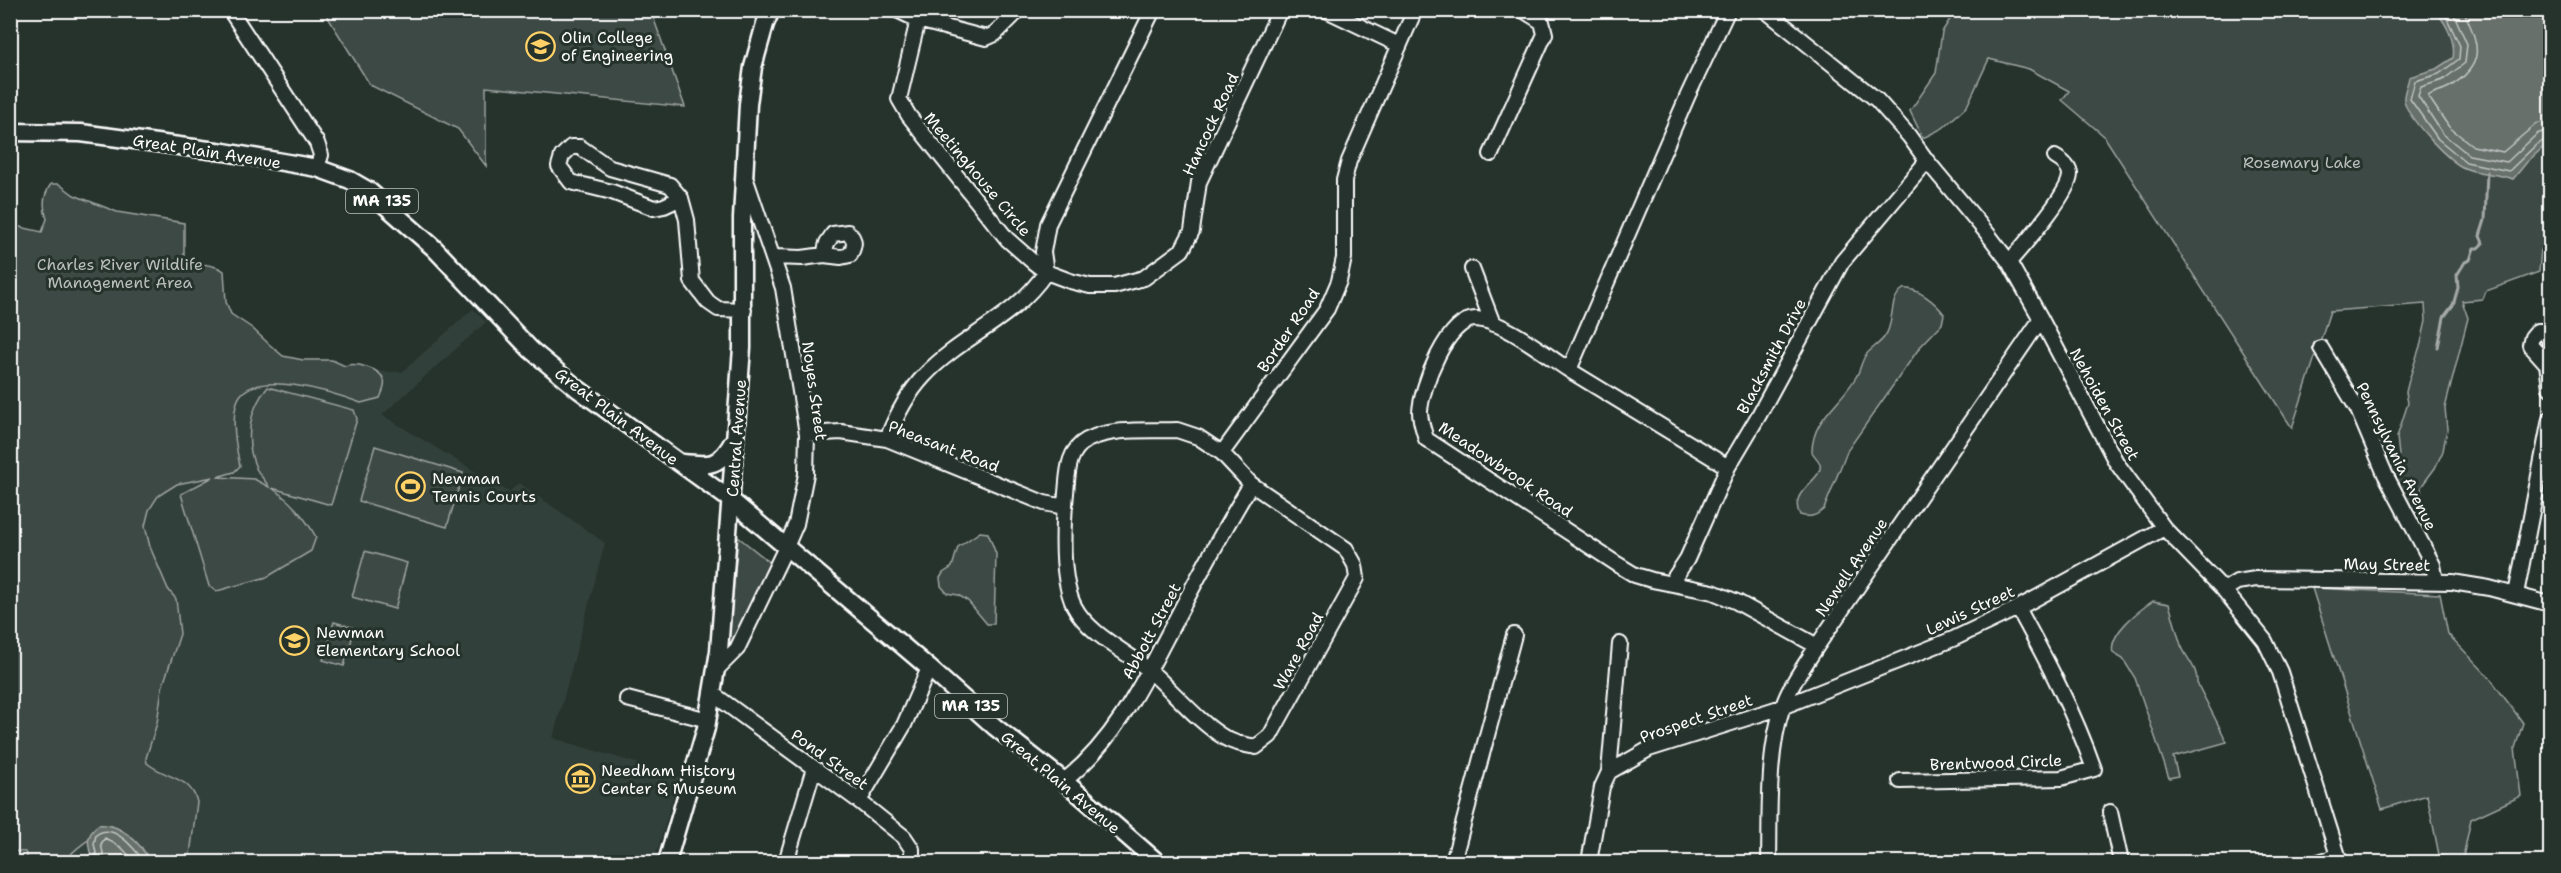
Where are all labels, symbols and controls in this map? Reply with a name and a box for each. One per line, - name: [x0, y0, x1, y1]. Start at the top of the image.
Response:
- place label: Olin College of Engineering: [561, 27, 674, 66]
- school or university icon: Olin College of Engineering: [524, 30, 556, 62]
- street label: Hancock Road: [1177, 69, 1243, 179]
- street label: Meetinghouse Circle: [919, 108, 1036, 241]
- street label: Great Plain Avenue: [131, 129, 283, 174]
- park label: Rosemary Lake: [2243, 152, 2361, 173]
- road number: MA 135: [346, 189, 418, 213]
- park label: Charles River Wildlife Management Area: [37, 254, 203, 293]
- street label: Border Road: [1252, 284, 1324, 377]
- street label: Blacksmith Drive: [1732, 295, 1811, 418]
- street label: Noyes Street: [797, 340, 832, 442]
- street label: Nehoiden Street: [2065, 344, 2144, 464]
- street label: Great Plain Avenue: [551, 363, 683, 470]
- street label: Central Avenue: [722, 378, 751, 498]
- street label: Pennsylvania Avenue: [2352, 379, 2442, 534]
- street label: Pheasant Road: [885, 416, 1002, 477]
- street label: Meadowbrook Road: [1435, 417, 1577, 522]
- place label: Newman Tennis Courts: [432, 468, 536, 507]
- sports icon: Newman Tennis Courts: [395, 471, 427, 503]
- street label: Newell Avenue: [1811, 514, 1892, 621]
- street label: May Street: [2343, 553, 2431, 576]
- street label: Abbott Street: [1117, 579, 1186, 683]
- street label: Lewis Street: [1922, 581, 2018, 640]
- street label: Ware Road: [1268, 609, 1328, 694]
- place label: Newman Elementary School: [316, 622, 460, 661]
- school or university icon: Newman Elementary School: [279, 625, 311, 657]
- street label: Prospect Street: [1637, 689, 1755, 748]
- road number: MA 135: [935, 694, 1007, 718]
- street label: Pond Street: [787, 724, 873, 795]
- street label: Great Plain Avenue: [997, 726, 1125, 839]
- street label: Brentwood Circle: [1930, 750, 2063, 775]
- place label: Needham History Center & Museum: [601, 760, 737, 799]
- museum icon: Needham History Center & Museum: [564, 763, 596, 795]

